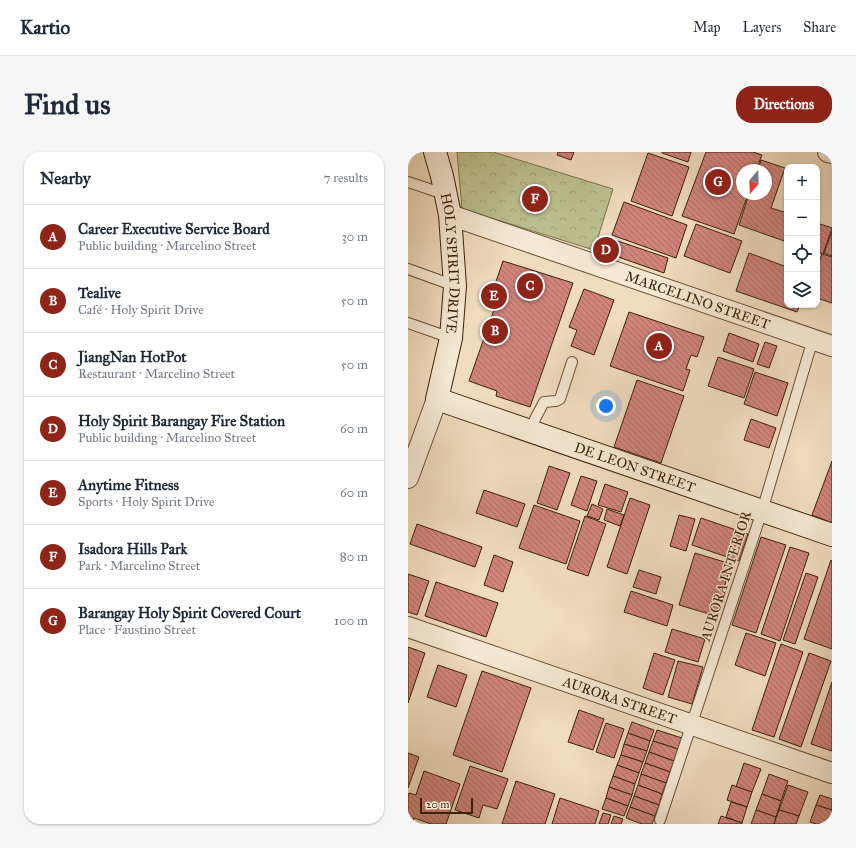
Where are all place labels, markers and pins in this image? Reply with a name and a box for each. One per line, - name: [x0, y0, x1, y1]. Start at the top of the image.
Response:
- pin: G: [705, 167, 731, 197]
- pin: F: [522, 184, 548, 214]
- pin: D: [593, 235, 619, 265]
- pin: C: [517, 271, 543, 301]
- pin: E: [481, 281, 507, 311]
- pin: B: [482, 316, 508, 346]
- pin: A: [646, 331, 672, 361]

